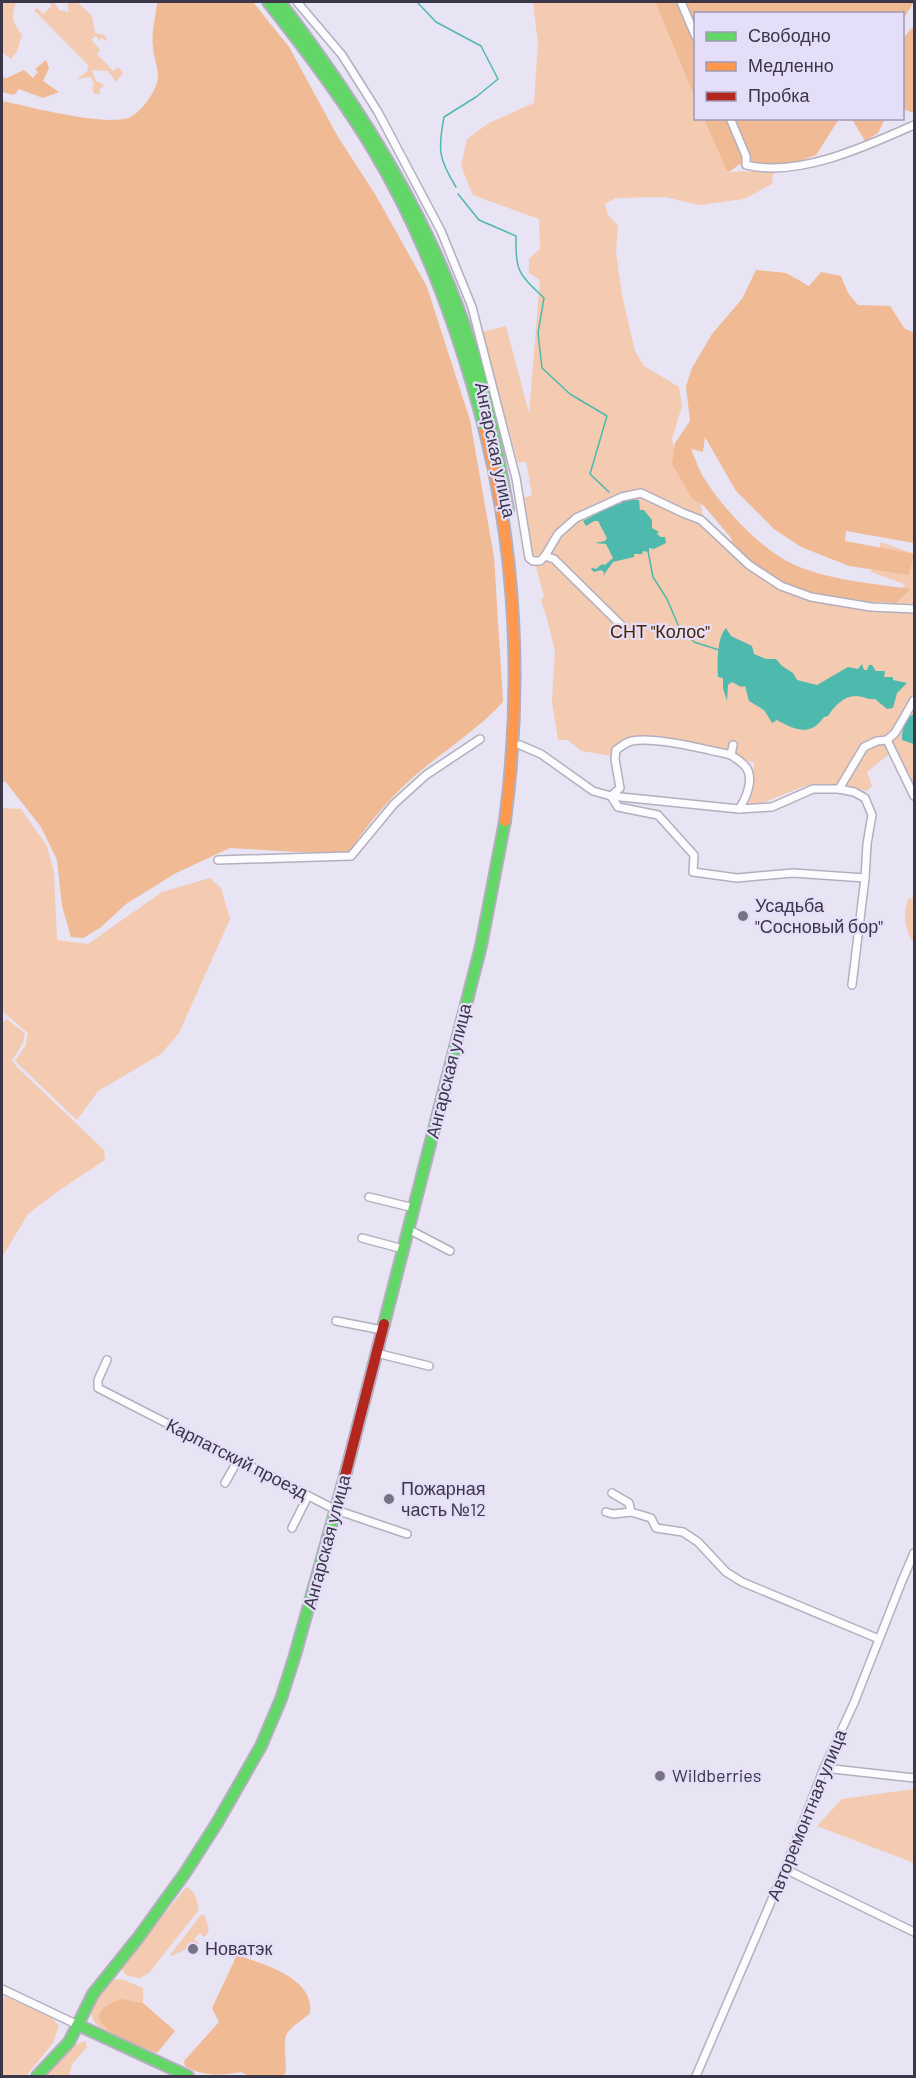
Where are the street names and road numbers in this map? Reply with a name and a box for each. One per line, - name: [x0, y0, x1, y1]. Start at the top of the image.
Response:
- street label: Ангарская улица: [471, 380, 521, 521]
- street label: Ангарская улица: [421, 1000, 476, 1140]
- street label: Карпатский проезд: [163, 1413, 312, 1504]
- street label: Ангарская улица: [298, 1471, 355, 1611]
- street label: Авторемонтная улица: [762, 1725, 851, 1903]

